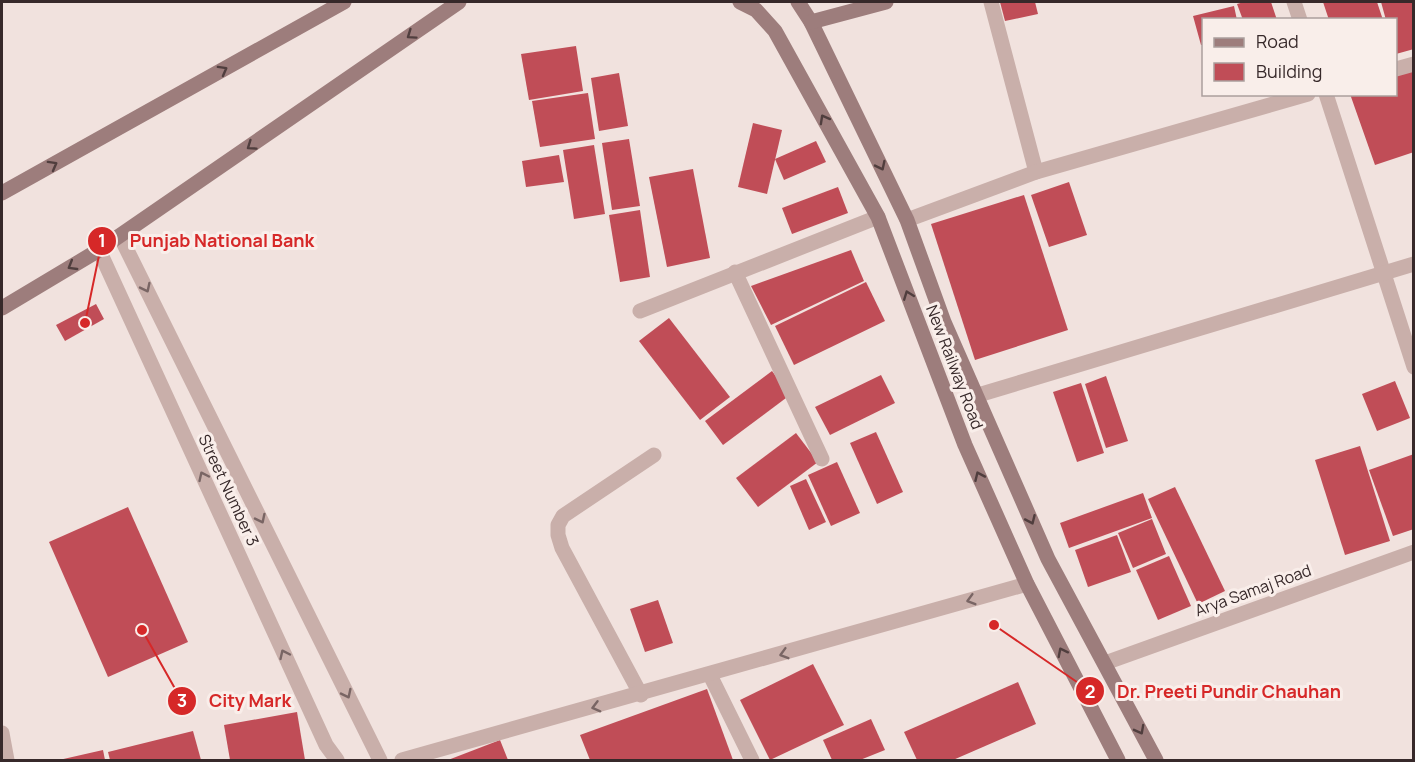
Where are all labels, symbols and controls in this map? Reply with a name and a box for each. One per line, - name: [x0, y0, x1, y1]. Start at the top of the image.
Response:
- legend: [1202, 18, 1397, 96]
- one-way arrow: [407, 28, 418, 39]
- text: Road: [1256, 29, 1299, 53]
- text: Building: [1256, 59, 1322, 83]
- one-way arrow: [217, 65, 227, 77]
- one-way arrow: [820, 115, 831, 125]
- one-way arrow: [247, 139, 258, 150]
- one-way arrow: [873, 160, 885, 171]
- one-way arrow: [46, 161, 57, 172]
- callout: Punjab National Bank: [87, 223, 326, 259]
- text: 1: [98, 228, 106, 252]
- text: Punjab National Bank: [130, 228, 316, 252]
- one-way arrow: [68, 259, 78, 271]
- one-way arrow: [139, 282, 150, 293]
- one-way arrow: [902, 290, 915, 300]
- street label: New Railway Road: [921, 302, 989, 432]
- street label: Street Number 3: [193, 431, 265, 549]
- one-way arrow: [975, 471, 987, 482]
- one-way arrow: [198, 472, 210, 483]
- one-way arrow: [253, 513, 265, 524]
- one-way arrow: [1023, 513, 1035, 524]
- street label: Arya Samaj Road: [1192, 559, 1314, 621]
- one-way arrow: [966, 593, 976, 606]
- one-way arrow: [779, 647, 790, 659]
- one-way arrow: [1058, 648, 1069, 659]
- one-way arrow: [280, 649, 292, 660]
- callout: Dr. Preeti Pundir Chauhan: [1075, 673, 1353, 709]
- text: 2: [1085, 679, 1095, 703]
- text: Dr. Preeti Pundir Chauhan: [1117, 679, 1341, 703]
- callout: City Mark: [167, 683, 303, 719]
- one-way arrow: [340, 687, 352, 698]
- text: 3: [177, 688, 187, 712]
- text: City Mark: [209, 688, 292, 712]
- one-way arrow: [591, 700, 602, 712]
- one-way arrow: [1133, 723, 1144, 734]

